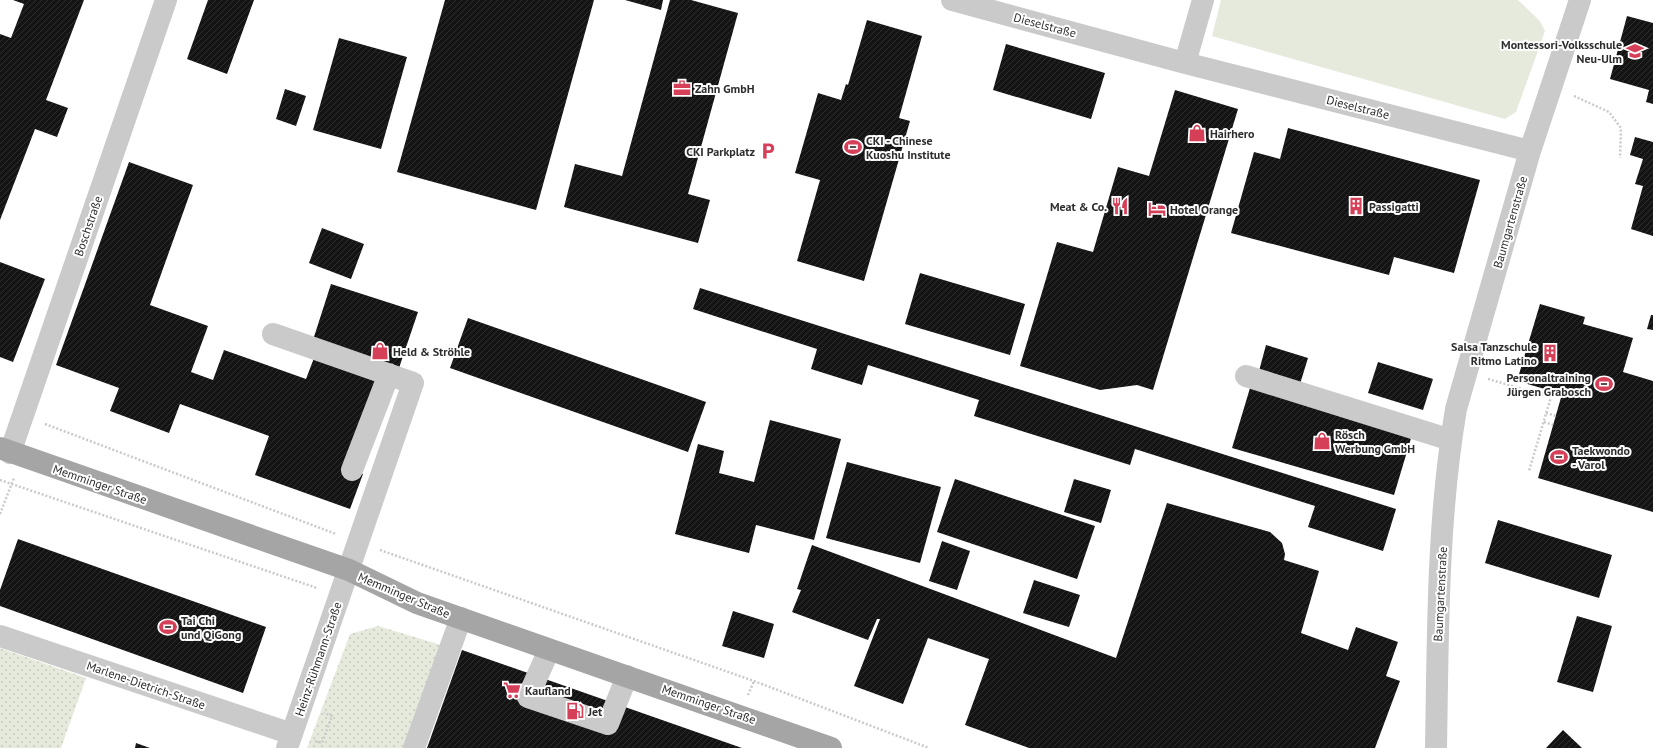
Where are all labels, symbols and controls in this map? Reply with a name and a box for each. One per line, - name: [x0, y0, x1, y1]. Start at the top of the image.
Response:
- street label: Dieselstraße: [1012, 9, 1078, 41]
- place label: Montessori-Volksschule Neu-Ulm: [1501, 37, 1622, 66]
- school or university icon: Montessori-Volksschule Neu-Ulm: [1625, 41, 1645, 61]
- office icon: Zahn GmbH: [672, 78, 692, 98]
- place label: Zahn GmbH: [695, 81, 755, 96]
- street label: Dieselstraße: [1325, 92, 1391, 122]
- shop icon: Hairhero: [1187, 123, 1207, 143]
- place label: Hairhero: [1210, 126, 1255, 141]
- place label: CKI - Chinese Kuoshu Institute: [866, 133, 951, 162]
- sports icon: CKI - Chinese Kuoshu Institute: [843, 137, 863, 157]
- parking icon: CKI Parkplatz: [758, 141, 778, 161]
- place label: CKI Parkplatz: [686, 144, 755, 159]
- street label: Baumgartenstraße: [1490, 174, 1530, 270]
- street label: Boschstraße: [71, 194, 105, 258]
- restaurant icon: Meat & Co.: [1110, 196, 1130, 216]
- building icon: Passigatti: [1346, 196, 1366, 216]
- place label: Meat & Co.: [1050, 199, 1107, 214]
- hotel icon: Hotel Orange: [1147, 199, 1167, 219]
- place label: Passigatti: [1369, 199, 1419, 214]
- place label: Hotel Orange: [1170, 202, 1238, 217]
- place label: Salsa Tanzschule Ritmo Latino: [1451, 339, 1538, 368]
- shop icon: Held & Ströhle: [370, 341, 390, 361]
- building icon: Salsa Tanzschule Ritmo Latino: [1540, 343, 1560, 363]
- place label: Held & Ströhle: [393, 344, 470, 359]
- place label: Personaltraining Jürgen Grabosch: [1506, 370, 1591, 399]
- sports icon: Personaltraining Jürgen Grabosch: [1594, 374, 1614, 394]
- place label: Rösch Werbung GmbH: [1335, 427, 1415, 456]
- shop icon: Rösch Werbung GmbH: [1312, 431, 1332, 451]
- place label: Taekwondo - Varol: [1572, 443, 1630, 472]
- sports icon: Taekwondo - Varol: [1549, 447, 1569, 467]
- street label: Memminger Straße: [51, 461, 149, 507]
- street label: Baumgartenstraße: [1430, 546, 1450, 642]
- street label: Memminger Straße: [356, 569, 452, 621]
- street label: Heinz-Rühmann-Straße: [291, 600, 345, 718]
- place label: Tai Chi und QiGong: [181, 613, 241, 642]
- sports icon: Tai Chi und QiGong: [158, 617, 178, 637]
- street label: Marlene-Dietrich-Straße: [85, 658, 207, 712]
- supermarket icon: Kaufland: [502, 680, 522, 700]
- street label: Memminger Straße: [660, 681, 758, 727]
- place label: Kaufland: [525, 683, 571, 698]
- fuel station icon: Jet: [565, 701, 585, 721]
- place label: Jet: [587, 704, 603, 719]

